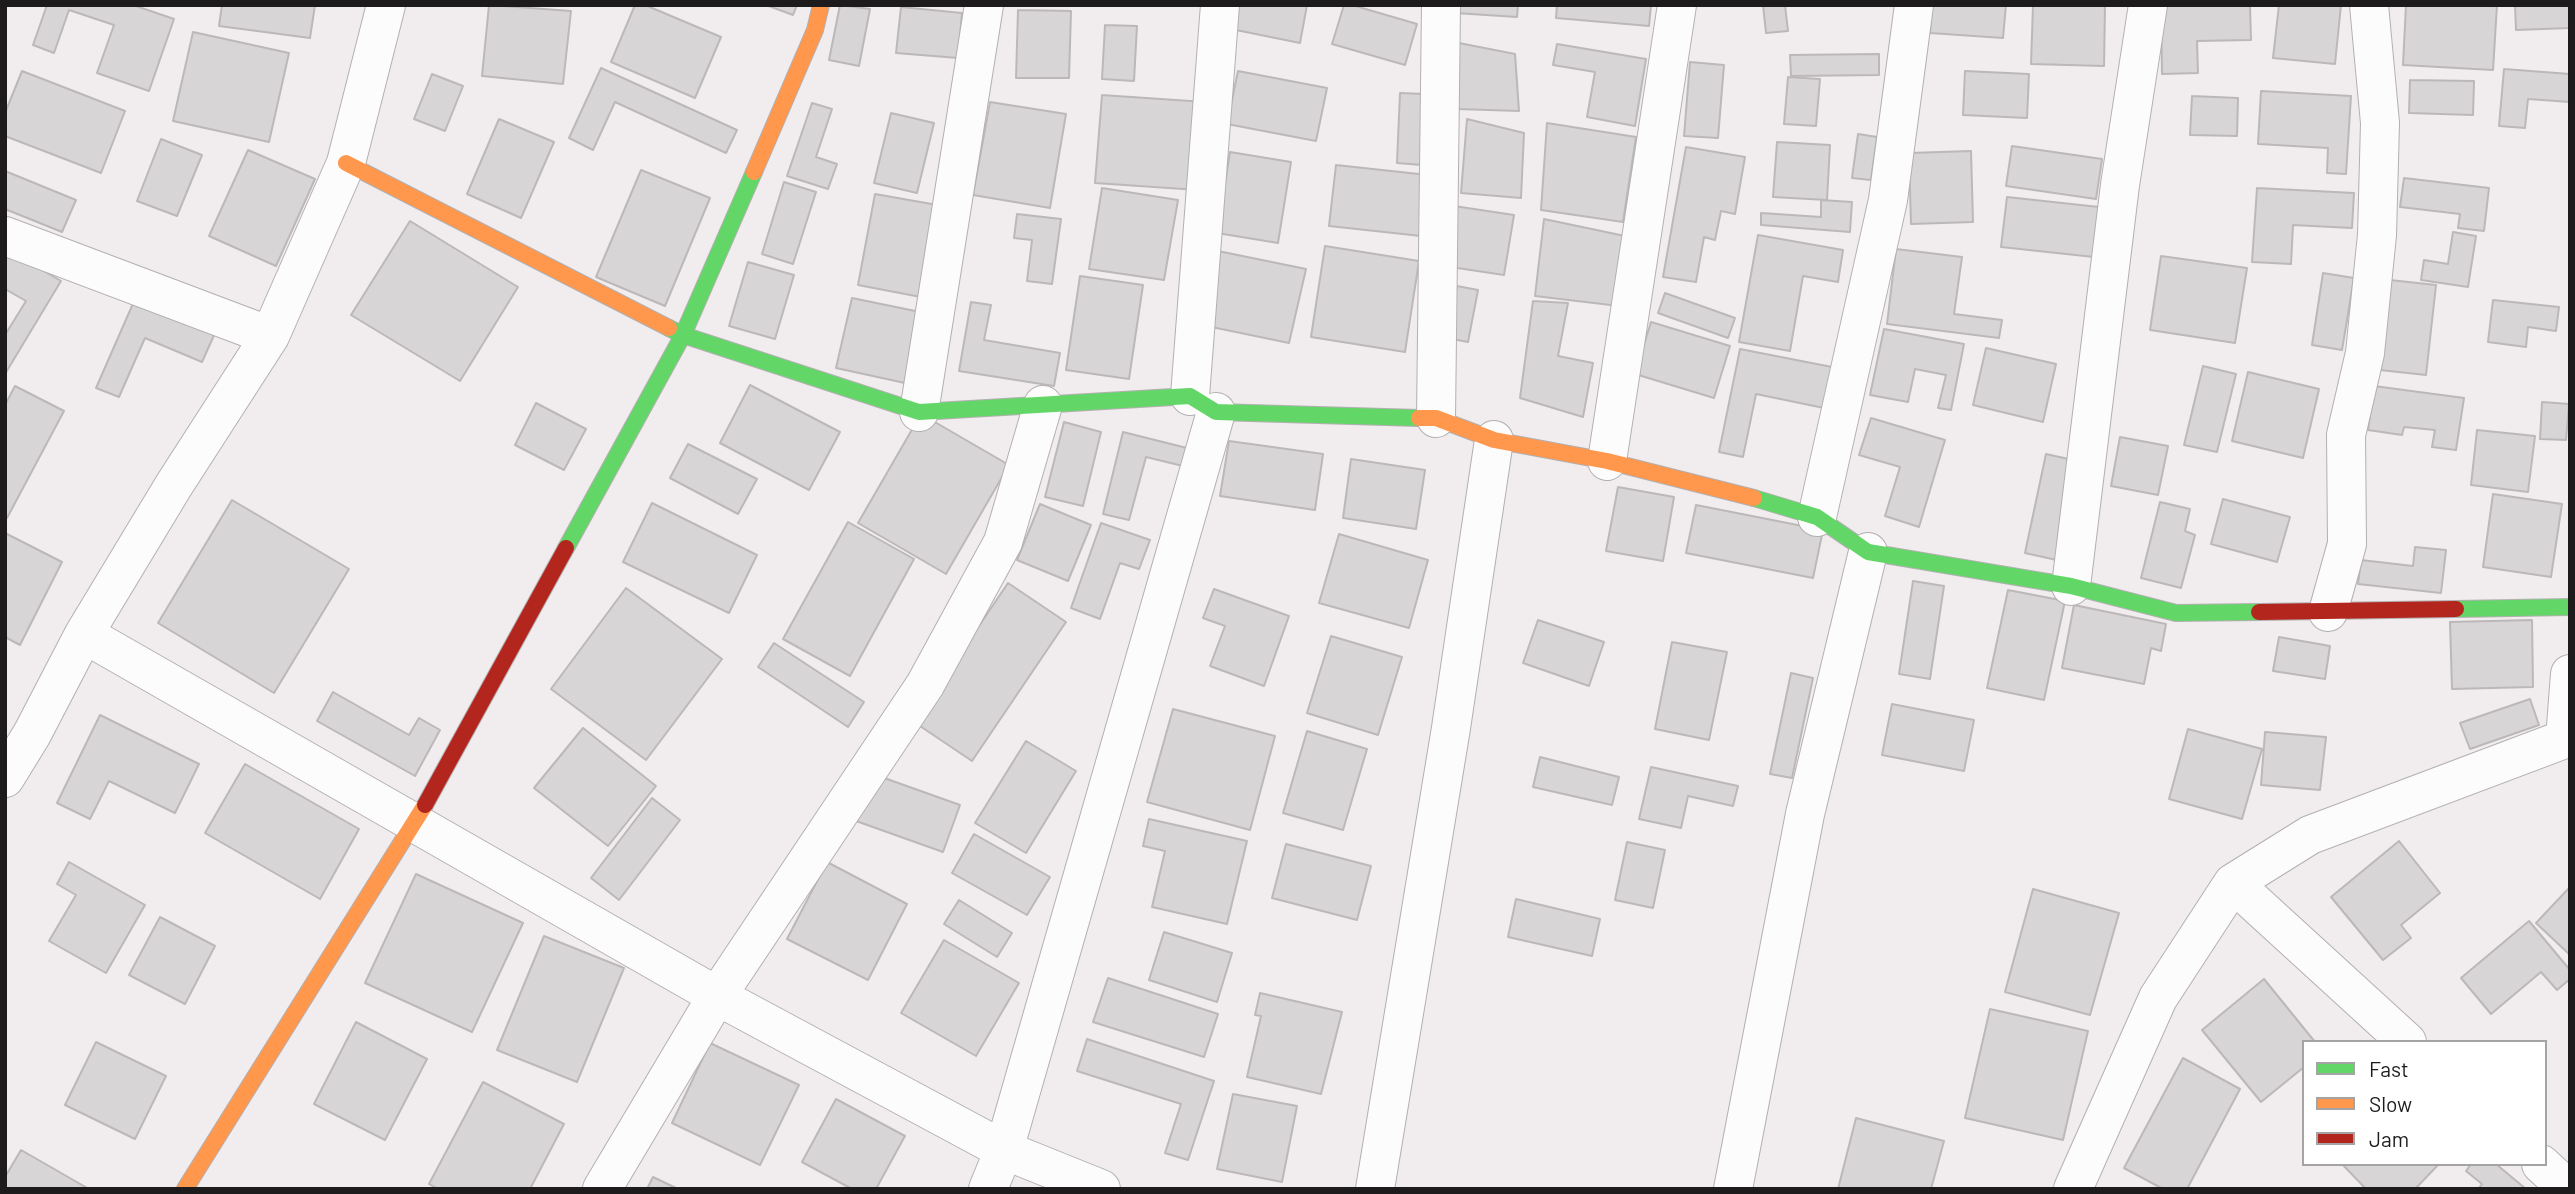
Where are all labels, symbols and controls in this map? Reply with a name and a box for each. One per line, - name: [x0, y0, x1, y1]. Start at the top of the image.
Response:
- legend: [2302, 1040, 2547, 1166]
- text: Fast: [2369, 1056, 2409, 1081]
- text: Slow: [2369, 1091, 2412, 1116]
- text: Jam: [2369, 1126, 2409, 1151]

